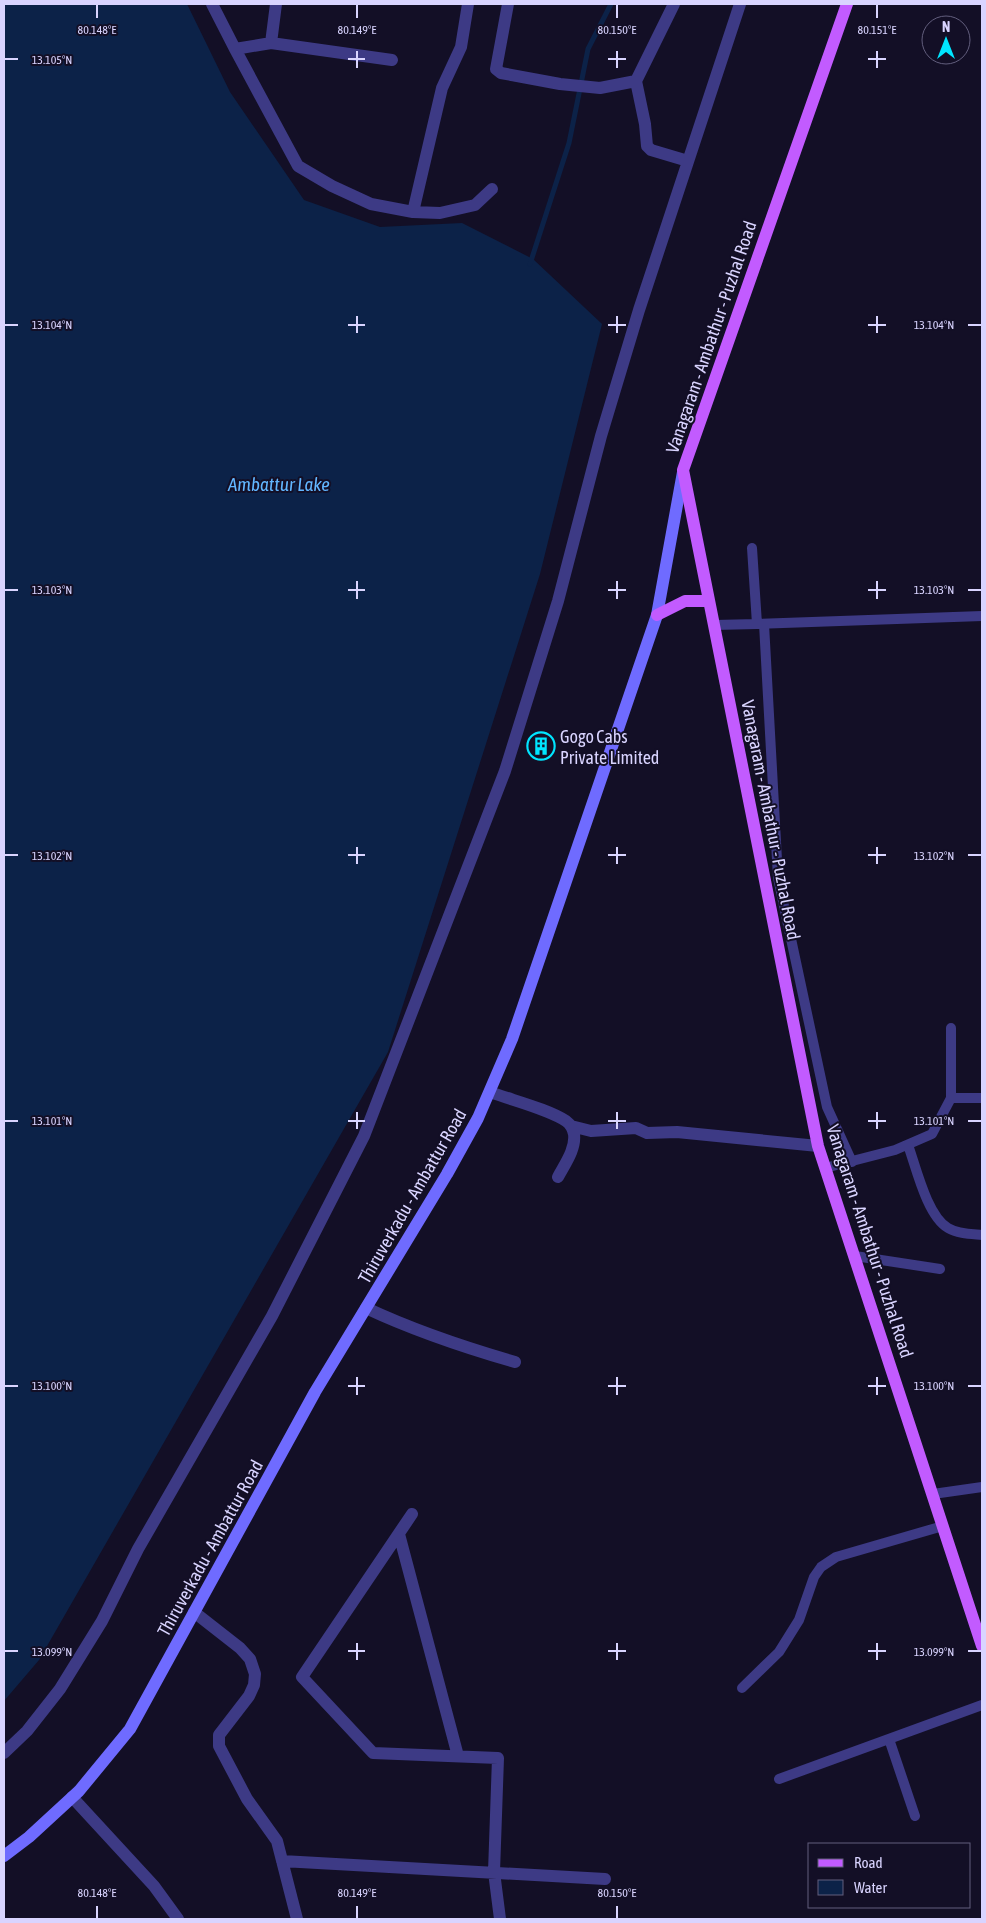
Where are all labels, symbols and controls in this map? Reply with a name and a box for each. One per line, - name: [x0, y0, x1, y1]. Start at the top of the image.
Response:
- north arrow: [921, 15, 971, 65]
- text: N: [942, 19, 950, 35]
- text: 80.148°E: [78, 23, 116, 37]
- text: 80.149°E: [338, 23, 376, 37]
- text: 80.150°E: [598, 23, 636, 37]
- text: 80.151°E: [858, 23, 896, 37]
- text: 13.105°N: [32, 53, 72, 67]
- street label: Vanagaram - Ambathur - Puzhal Road: [661, 218, 761, 456]
- text: 13.104°N: [32, 318, 72, 332]
- text: 13.104°N: [914, 318, 954, 332]
- water label: Ambattur Lake: [227, 473, 330, 495]
- text: 13.103°N: [32, 583, 72, 597]
- text: 13.103°N: [914, 583, 954, 597]
- street label: Vanagaram - Ambathur - Puzhal Road: [737, 698, 805, 942]
- place label: Gogo Cabs Private Limited: [560, 726, 659, 768]
- building icon: Gogo Cabs Private Limited: [526, 731, 556, 761]
- text: 13.102°N: [32, 849, 72, 863]
- text: 13.102°N: [914, 849, 954, 863]
- street label: Thiruverkadu - Ambattur Road: [353, 1105, 471, 1287]
- text: 13.101°N: [32, 1114, 72, 1128]
- text: 13.101°N: [914, 1114, 954, 1128]
- street label: Vanagaram - Ambathur - Puzhal Road: [822, 1122, 918, 1360]
- text: 13.100°N: [32, 1379, 72, 1393]
- text: 13.100°N: [914, 1379, 954, 1393]
- street label: Thiruverkadu - Ambattur Road: [153, 1456, 267, 1640]
- text: 13.099°N: [32, 1645, 72, 1659]
- text: 13.099°N: [914, 1645, 954, 1659]
- legend: [808, 1843, 971, 1908]
- text: Road: [854, 1854, 883, 1871]
- text: Water: [854, 1879, 887, 1896]
- text: 80.148°E: [78, 1886, 116, 1900]
- text: 80.149°E: [338, 1886, 376, 1900]
- text: 80.150°E: [598, 1886, 636, 1900]

